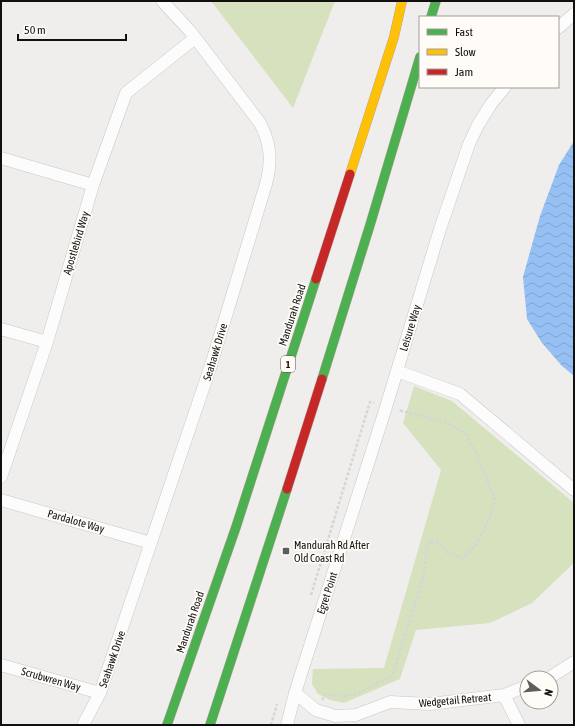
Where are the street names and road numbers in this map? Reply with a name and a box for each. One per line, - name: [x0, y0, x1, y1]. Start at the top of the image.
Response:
- street label: Apostlebird Way: [61, 209, 91, 276]
- street label: Mandurah Road: [276, 283, 308, 347]
- street label: Leisure Way: [397, 303, 423, 353]
- street label: Seahawk Drive: [201, 322, 229, 382]
- road number: 1: [281, 356, 295, 372]
- street label: Pardalote Way: [46, 507, 106, 535]
- street label: Egret Point: [315, 570, 339, 616]
- street label: Mandurah Road: [174, 590, 206, 654]
- street label: Seahawk Drive: [97, 629, 127, 689]
- street label: Scrubwren Way: [20, 665, 83, 693]
- street label: Wedgetail Retreat: [418, 691, 492, 709]

